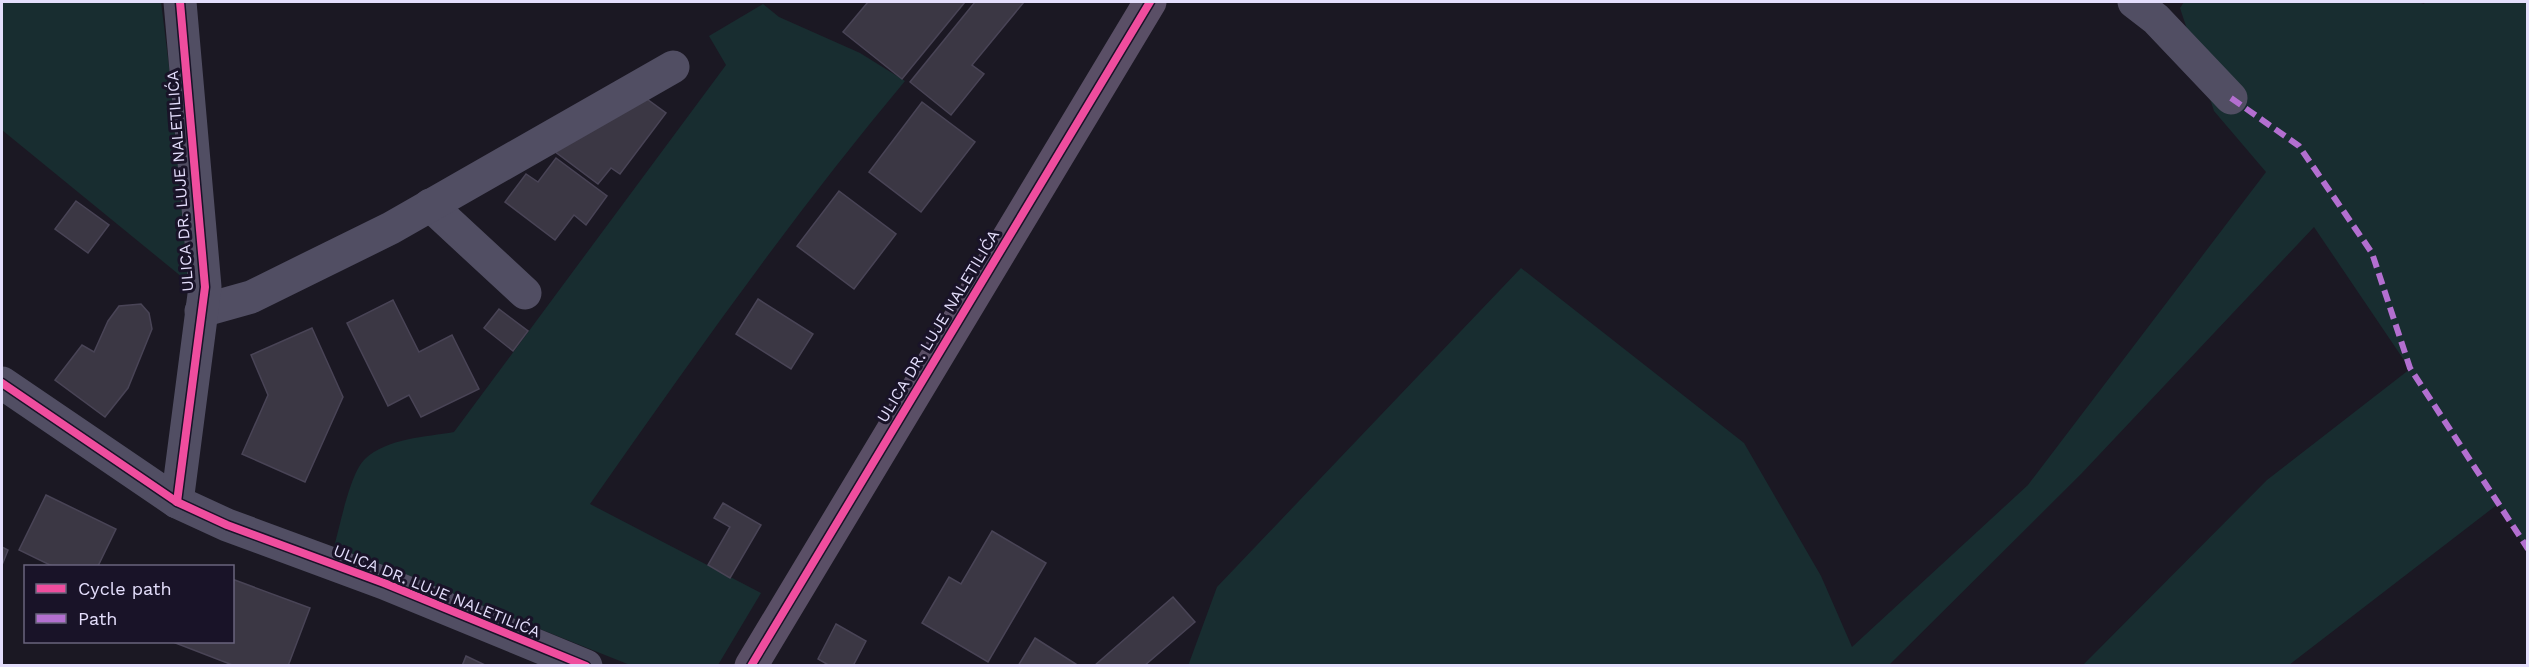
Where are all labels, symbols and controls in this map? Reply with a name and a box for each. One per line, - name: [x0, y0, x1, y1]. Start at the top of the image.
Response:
- street label: ULICA DR. LUJE NALETILIĆA: [163, 69, 197, 292]
- street label: ULICA DR. LUJE NALETILIĆA: [873, 226, 1003, 426]
- street label: ULICA DR. LUJE NALETILIĆA: [331, 541, 544, 641]
- legend: [24, 565, 234, 643]
- text: Cycle path: [78, 578, 172, 599]
- text: Path: [78, 608, 118, 629]

